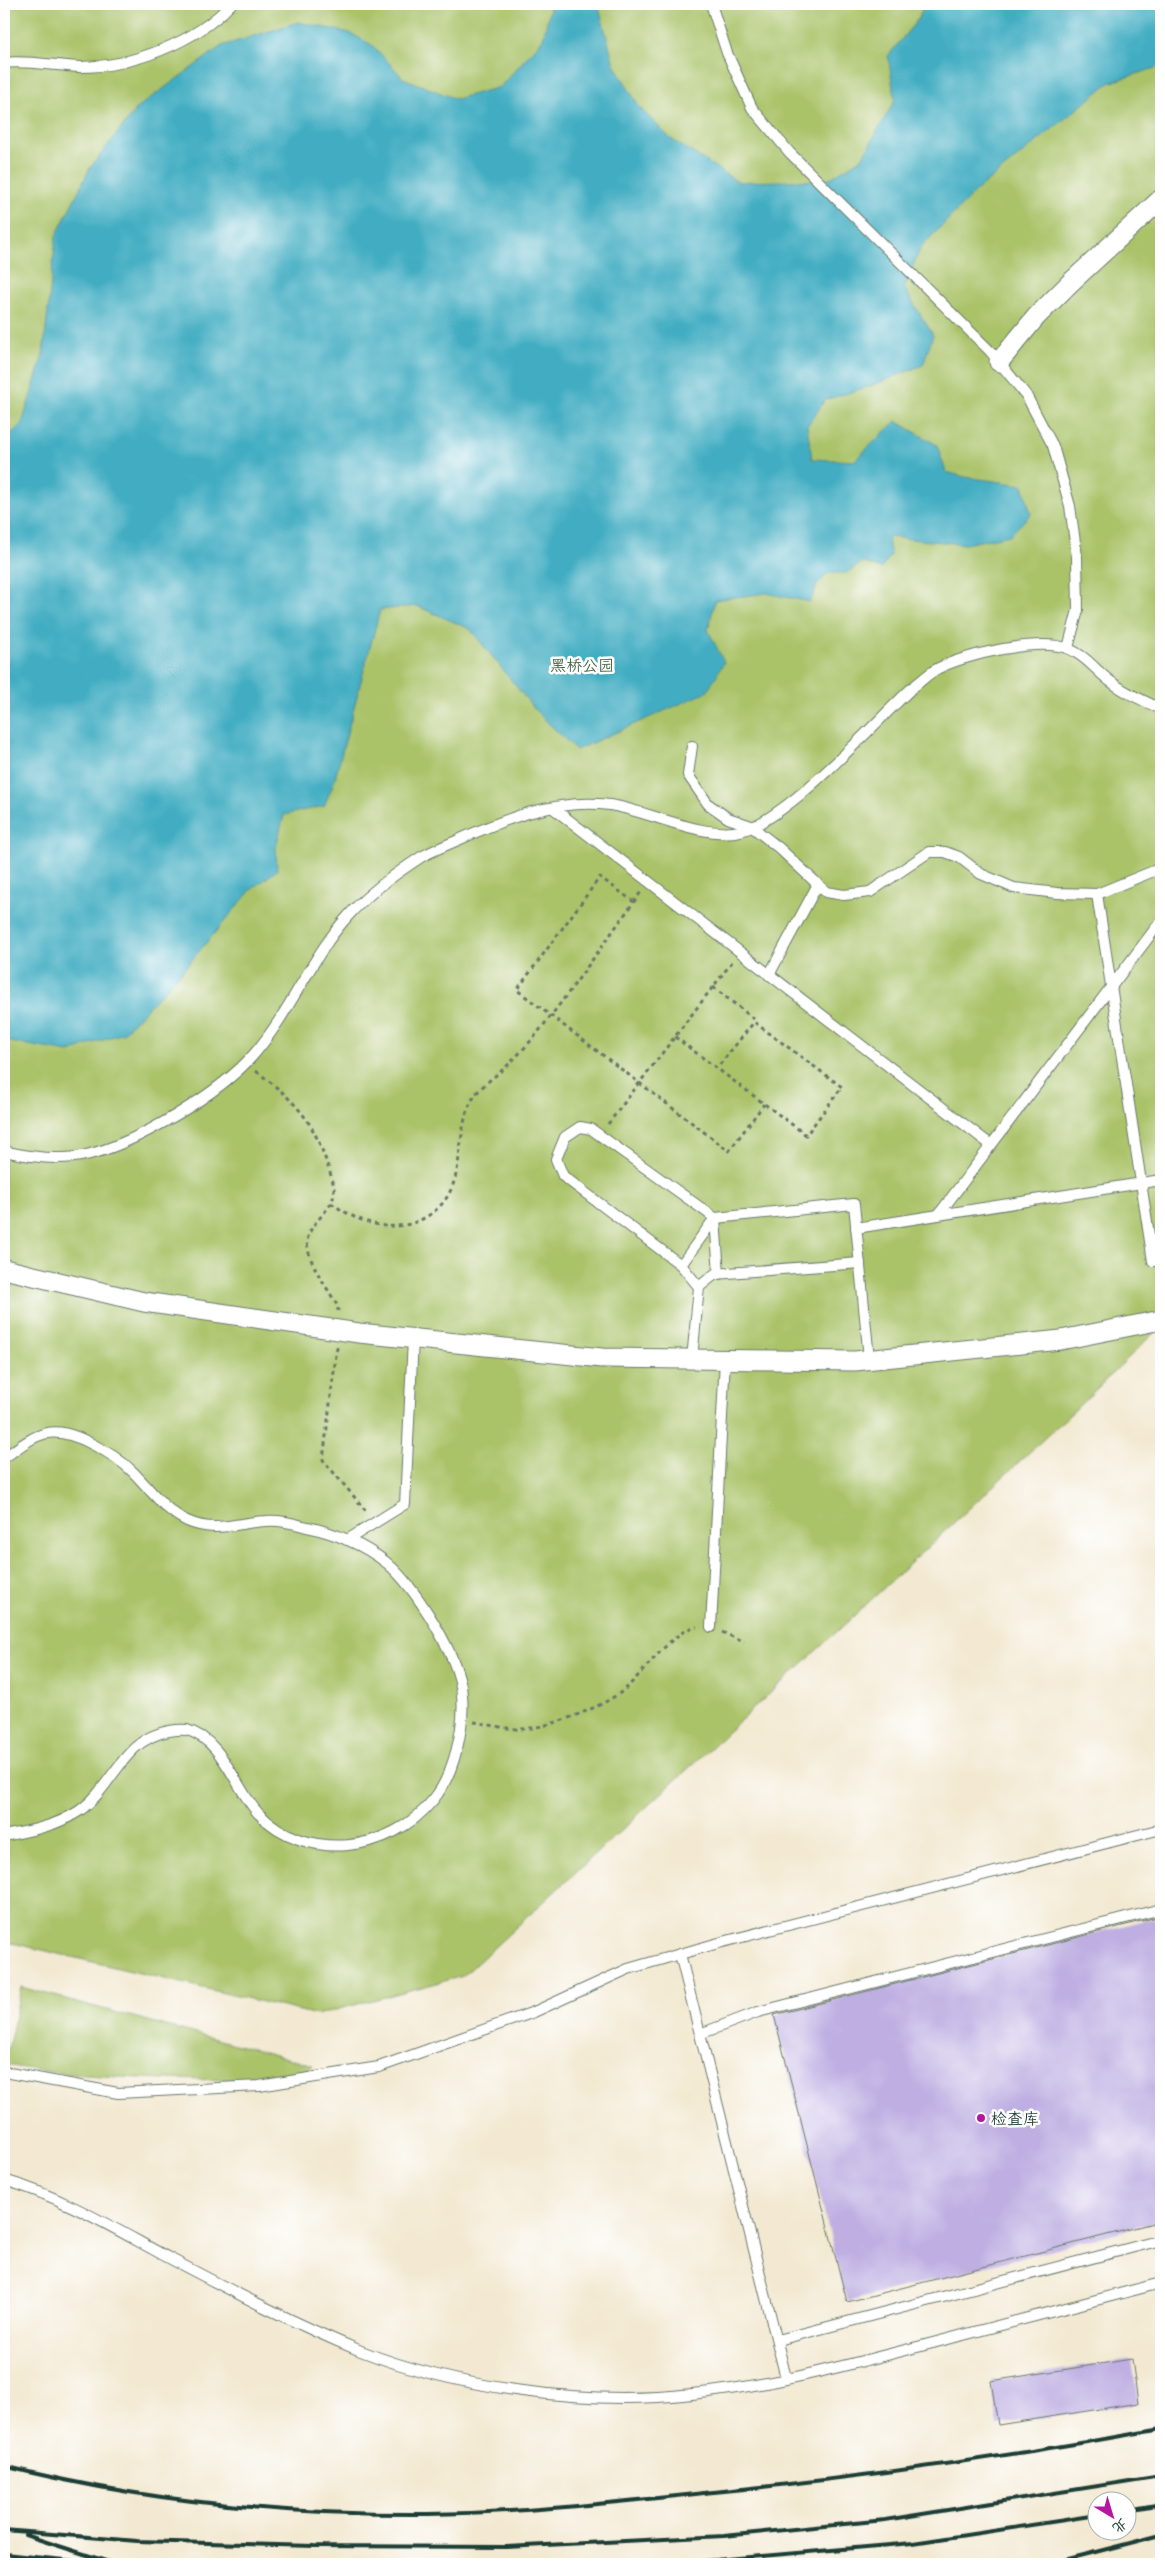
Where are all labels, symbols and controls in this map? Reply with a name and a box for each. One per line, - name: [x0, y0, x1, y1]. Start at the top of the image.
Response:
- park label: 黑桥公园: [550, 655, 614, 677]
- place label: 检查库: [991, 2108, 1039, 2130]
- marker: 检查库: [975, 2112, 987, 2124]
- north arrow: [1088, 2490, 1138, 2540]
- text: 北: [1108, 2513, 1131, 2538]

